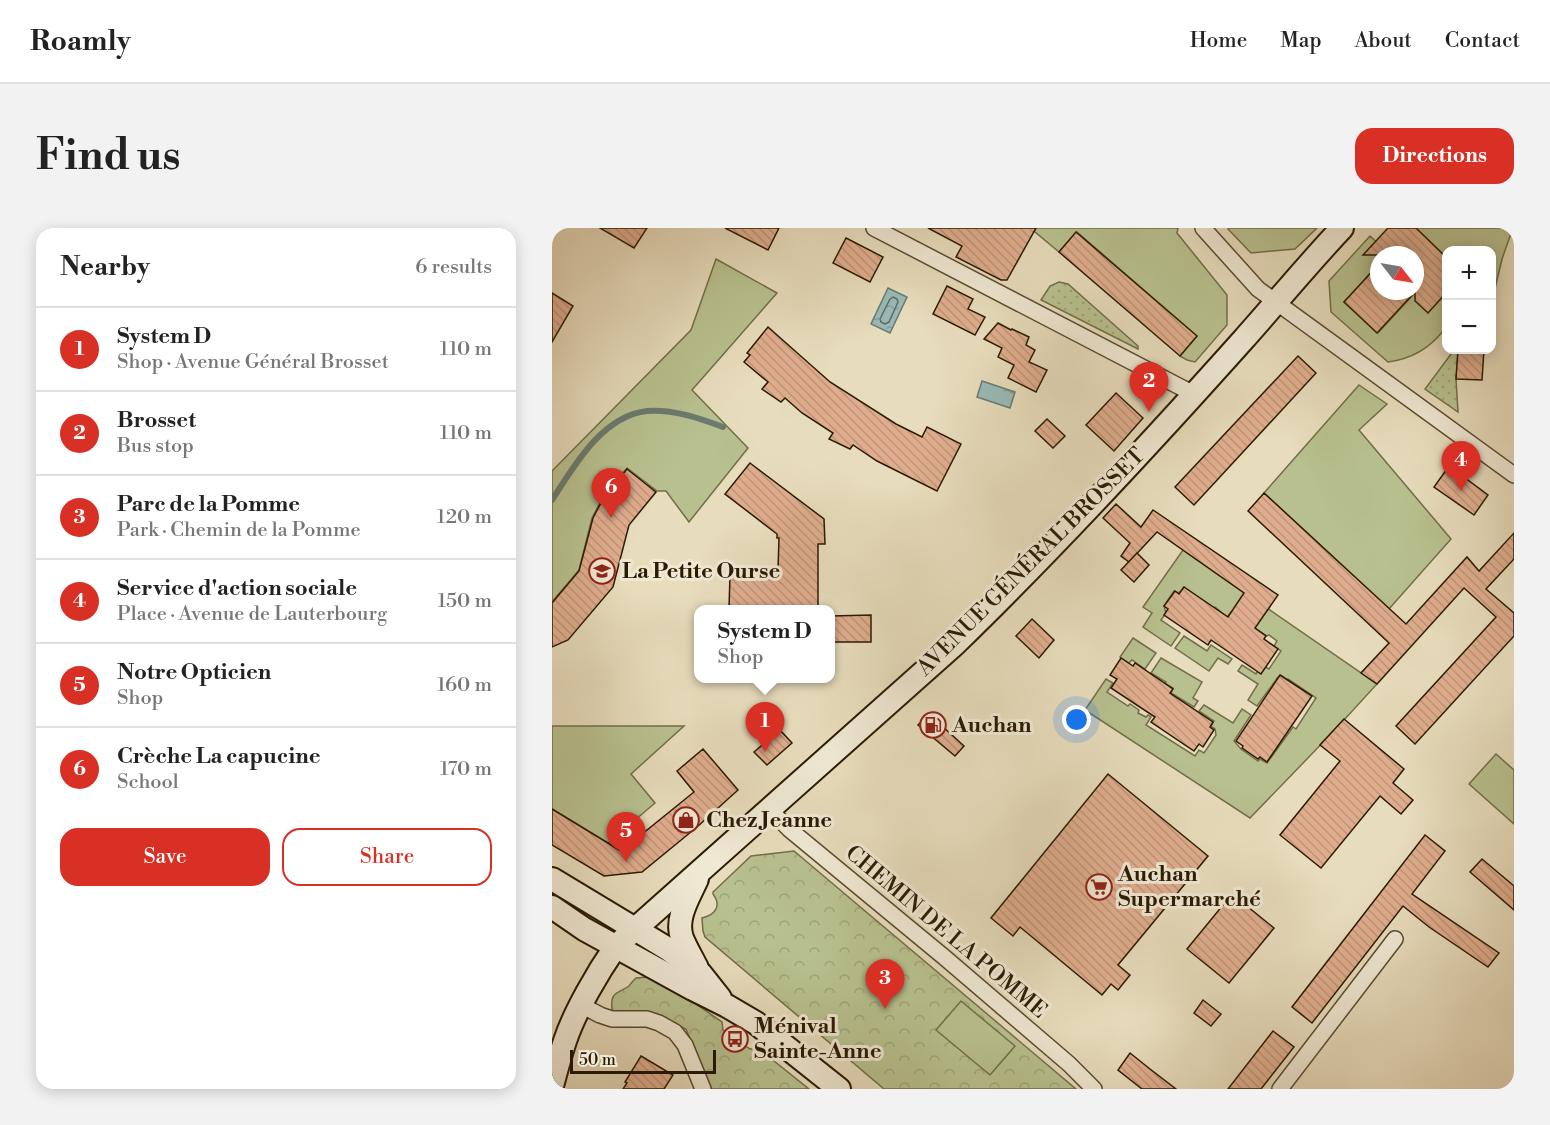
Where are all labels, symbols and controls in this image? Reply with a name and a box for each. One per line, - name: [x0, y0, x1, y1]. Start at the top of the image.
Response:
- text: Roamly: [30, 24, 131, 59]
- text: Home: [1190, 28, 1247, 54]
- text: Map: [1280, 28, 1322, 54]
- text: About: [1355, 28, 1412, 54]
- text: Contact: [1445, 28, 1520, 54]
- button: Directions: [1355, 128, 1514, 184]
- text: Find us: [36, 130, 180, 183]
- north arrow: [1370, 246, 1424, 300]
- map controls: [1442, 246, 1496, 354]
- button: +: [1442, 246, 1496, 300]
- text: Nearby: [60, 251, 150, 283]
- text: 6 results: [415, 255, 492, 280]
- button: −: [1442, 300, 1496, 354]
- text: System D: [117, 323, 211, 350]
- text: 1: [75, 337, 84, 362]
- text: 110 m: [440, 337, 492, 362]
- text: Shop · Avenue Général Brosset: [117, 350, 389, 375]
- pin: 2: [1130, 362, 1168, 412]
- text: Brosset: [117, 407, 196, 434]
- text: 2: [73, 421, 86, 446]
- text: 110 m: [440, 421, 492, 446]
- text: Bus stop: [117, 434, 194, 459]
- street label: AVENUE GÉNÉRAL BROSSET: [910, 442, 1151, 682]
- pin: 4: [1442, 442, 1480, 491]
- pin: 6: [592, 468, 630, 518]
- text: Parc de la Pomme: [117, 491, 300, 518]
- text: 3: [73, 505, 86, 530]
- text: 120 m: [437, 505, 492, 530]
- text: Park · Chemin de la Pomme: [117, 518, 361, 543]
- school or university icon: La Petite Ourse: [587, 556, 617, 586]
- place label: La Petite Ourse: [622, 558, 780, 585]
- text: Service d'action sociale: [117, 575, 357, 602]
- text: 4: [73, 589, 86, 614]
- text: 150 m: [437, 589, 492, 614]
- text: Place · Avenue de Lauterbourg: [117, 602, 387, 627]
- popup: [694, 605, 835, 683]
- text: System D: [717, 618, 812, 645]
- text: Shop: [717, 645, 764, 670]
- text: Notre Opticien: [117, 659, 271, 686]
- text: 5: [73, 673, 86, 698]
- text: 160 m: [437, 673, 492, 698]
- text: Shop: [117, 686, 163, 711]
- pin: 1: [746, 702, 784, 752]
- your location: [1062, 705, 1091, 734]
- fuel station icon: Auchan: [918, 710, 948, 740]
- place label: Auchan: [951, 712, 1032, 739]
- text: Crèche La capucine: [117, 743, 321, 770]
- text: 6: [73, 757, 86, 782]
- text: 170 m: [440, 757, 492, 782]
- text: School: [117, 770, 179, 795]
- shop icon: Chez Jeanne: [671, 805, 701, 835]
- place label: Chez Jeanne: [706, 807, 832, 834]
- pin: 5: [606, 812, 646, 862]
- button: Save: [60, 828, 270, 886]
- button: Share: [282, 828, 492, 886]
- street label: CHEMIN DE LA POMME: [840, 840, 1052, 1024]
- place label: Auchan Supermarché: [1117, 861, 1261, 913]
- supermarket icon: Auchan Supermarché: [1084, 872, 1114, 902]
- pin: 3: [866, 960, 904, 1009]
- place label: Ménival Sainte-Anne: [754, 1013, 882, 1065]
- bus stop icon: Ménival Sainte-Anne: [720, 1024, 750, 1054]
- scale bar: [570, 1047, 716, 1074]
- text: 50 m: [579, 1050, 616, 1070]

